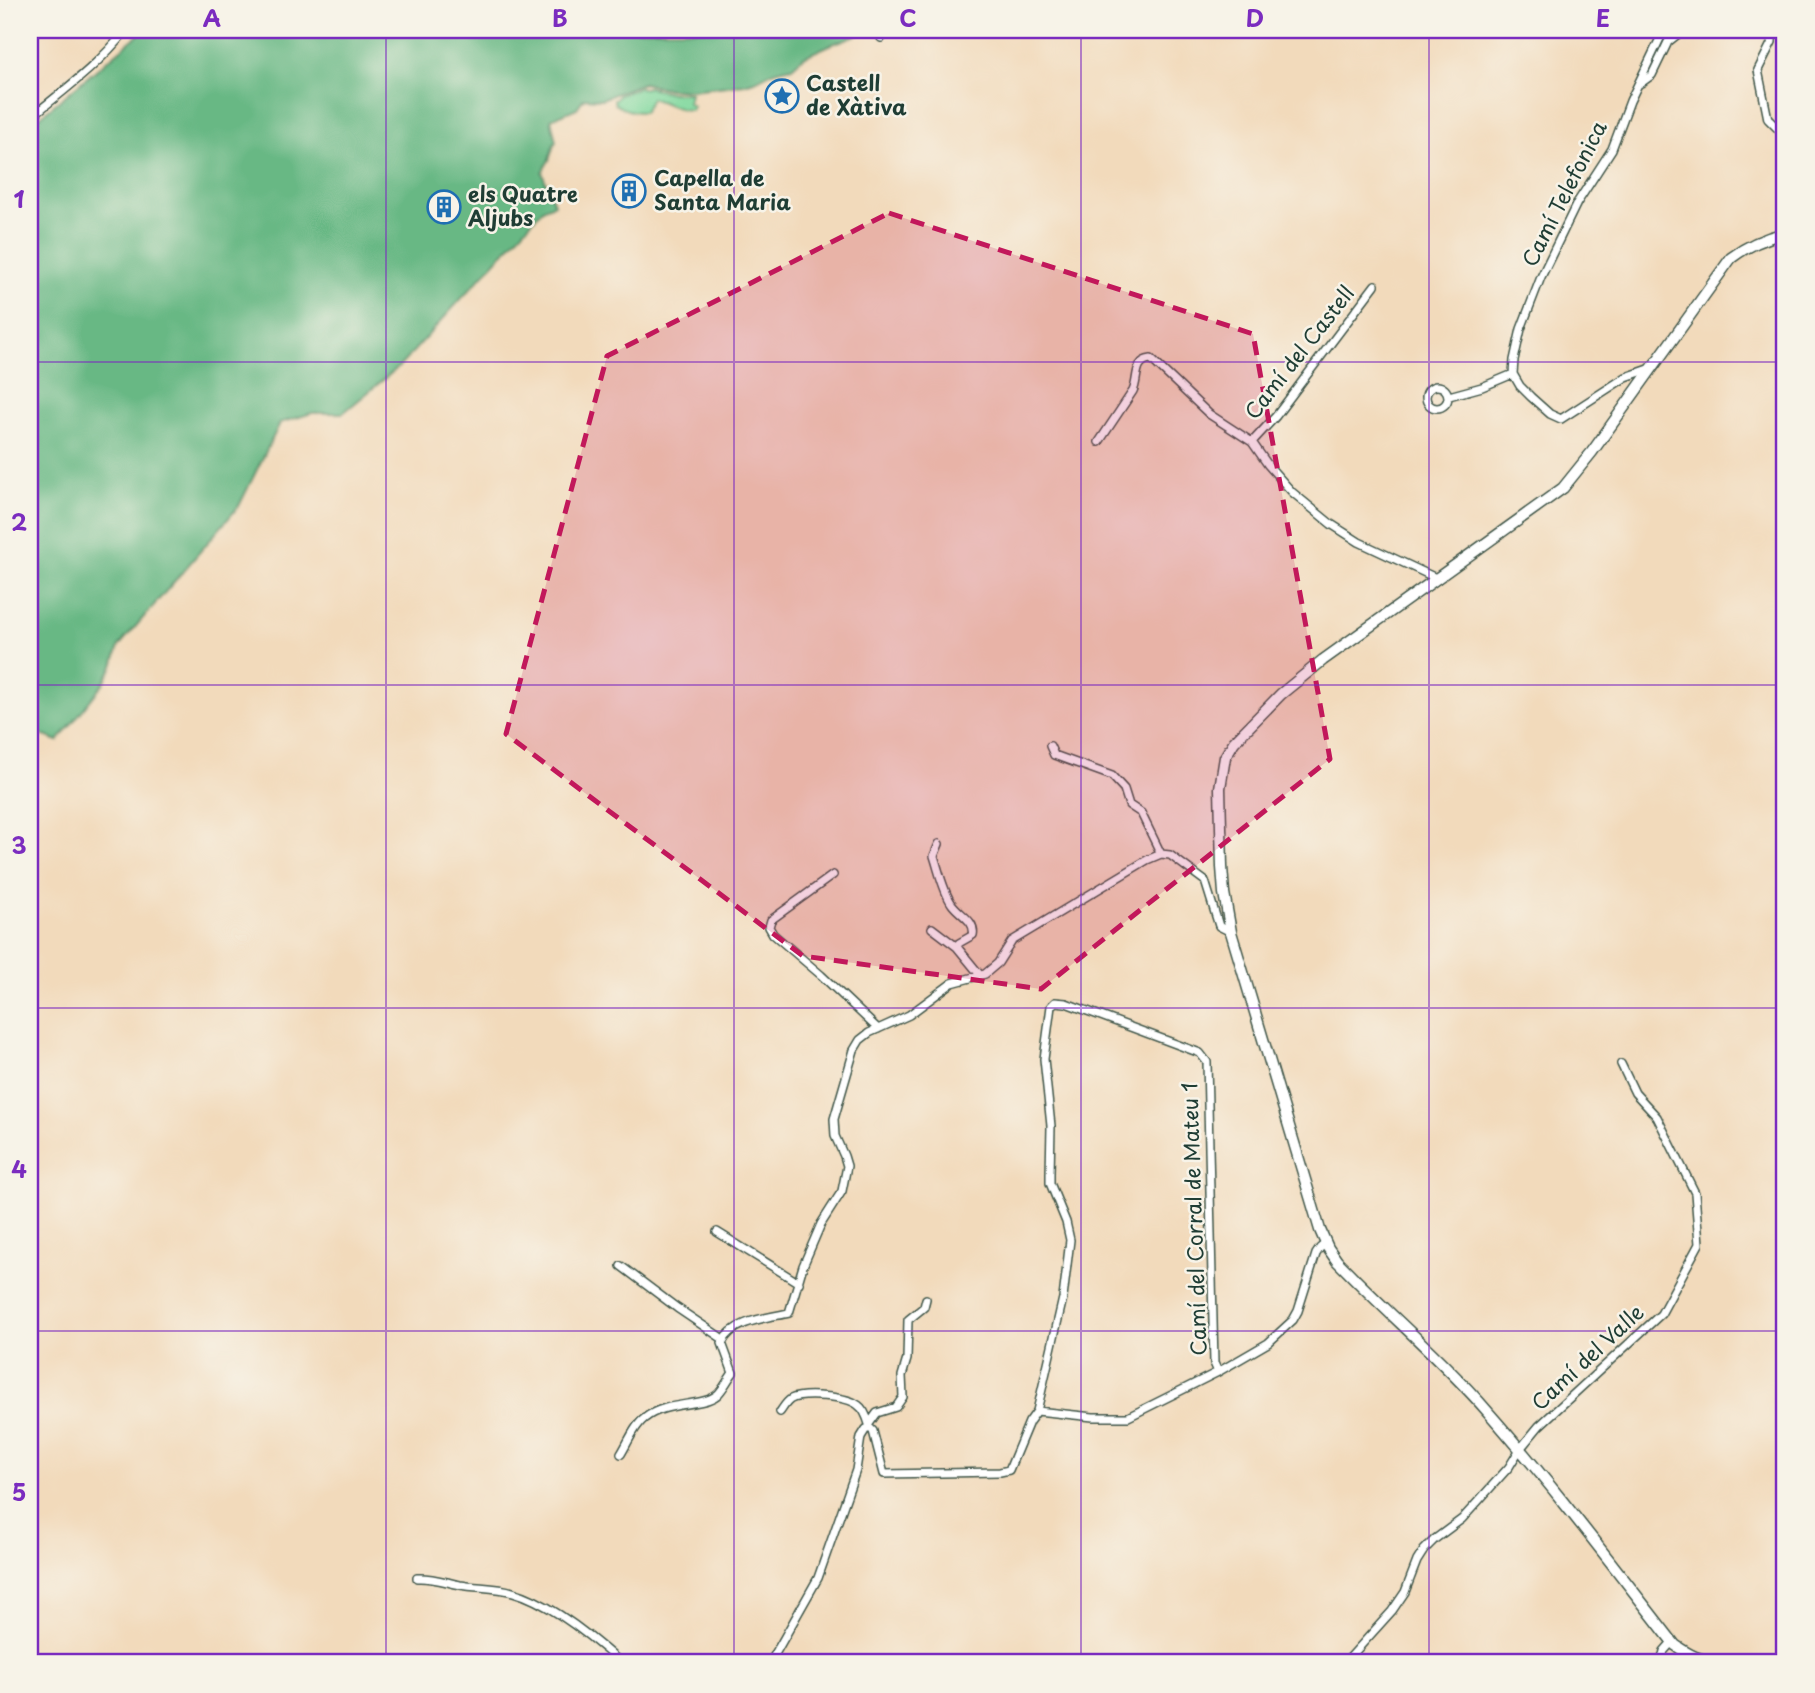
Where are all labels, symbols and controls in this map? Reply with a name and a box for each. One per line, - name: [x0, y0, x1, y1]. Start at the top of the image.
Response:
- text: A: [203, 0, 221, 35]
- text: B: [552, 0, 568, 35]
- text: C: [899, 0, 917, 35]
- text: D: [1246, 0, 1264, 35]
- text: E: [1596, 0, 1610, 35]
- place label: Castell de Xàtiva: [806, 66, 907, 122]
- place icon: Castell de Xàtiva: [763, 77, 801, 115]
- street label: Camí Telefonica: [1513, 114, 1614, 272]
- place label: Capella de Santa Maria: [654, 161, 791, 217]
- building icon: Capella de Santa Maria: [610, 172, 648, 210]
- place label: els Quatre Aljubs: [468, 177, 578, 233]
- text: 1: [14, 181, 25, 216]
- building icon: els Quatre Aljubs: [425, 188, 463, 226]
- street label: Camí del Castell: [1236, 278, 1361, 426]
- text: 2: [11, 504, 27, 539]
- text: 3: [11, 827, 27, 862]
- street label: Camí del Corral de Mateu 1: [1172, 1082, 1214, 1356]
- text: 4: [11, 1151, 27, 1186]
- street label: Camí del Valle: [1523, 1296, 1650, 1417]
- text: 5: [12, 1474, 26, 1509]

